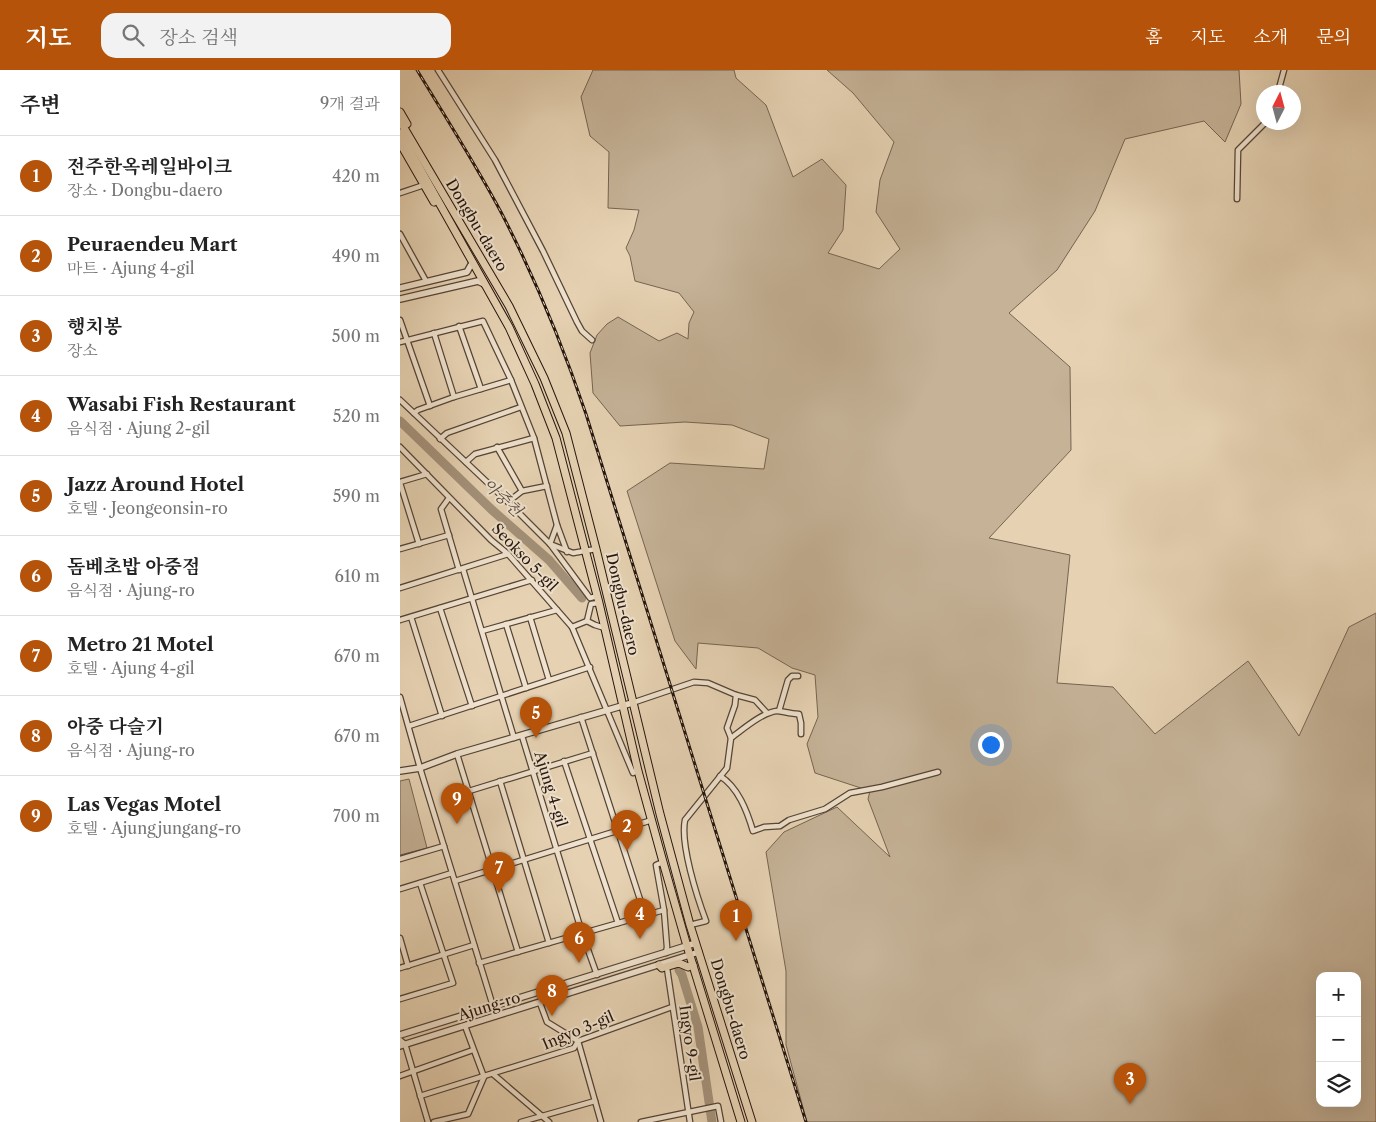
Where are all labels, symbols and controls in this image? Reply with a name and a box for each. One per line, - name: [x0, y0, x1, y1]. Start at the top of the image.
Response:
- search box: [101, 13, 451, 58]
- icon: search: [119, 21, 147, 49]
- text: 지도: [25, 23, 71, 52]
- text: 장소 검색: [159, 26, 238, 49]
- text: 홈: [1145, 26, 1163, 48]
- text: 지도: [1191, 26, 1225, 48]
- text: 소개: [1253, 26, 1288, 48]
- text: 문의: [1316, 26, 1351, 48]
- north arrow: [1256, 85, 1301, 130]
- text: 주변: [20, 92, 61, 117]
- text: 9개 결과: [320, 93, 380, 113]
- text: 전주한옥레일바이크: [67, 155, 232, 178]
- text: 1: [32, 166, 40, 186]
- text: 420 m: [332, 166, 380, 186]
- street label: Dongbu-daero: [442, 175, 512, 275]
- text: 장소 · Dongbu-daero: [67, 180, 222, 200]
- text: Peuraendeu Mart: [67, 233, 237, 256]
- text: 2: [31, 246, 41, 266]
- text: 490 m: [332, 246, 380, 266]
- text: 마트 · Ajung 4-gil: [67, 258, 195, 278]
- text: 행치봉: [67, 315, 122, 338]
- text: 3: [31, 326, 41, 346]
- text: 500 m: [332, 326, 380, 346]
- text: 장소: [67, 340, 98, 360]
- text: Wasabi Fish Restaurant: [67, 393, 296, 416]
- text: 4: [31, 406, 41, 426]
- text: 520 m: [333, 406, 380, 426]
- text: 음식점 · Ajung 2-gil: [67, 418, 210, 438]
- text: Jazz Around Hotel: [67, 473, 244, 496]
- water label: 아중천: [479, 474, 528, 521]
- text: 5: [32, 486, 40, 506]
- text: 590 m: [333, 486, 380, 506]
- text: 호텔 · Jeongeonsin-ro: [67, 498, 228, 518]
- street label: Seokso 5-gil: [488, 519, 562, 595]
- street label: Dongbu-daero: [602, 551, 644, 657]
- text: 돔베초밥 아중점: [67, 555, 200, 578]
- text: 6: [31, 566, 41, 586]
- text: 610 m: [335, 566, 380, 586]
- text: 음식점 · Ajung-ro: [67, 580, 195, 600]
- text: Metro 21 Motel: [67, 633, 214, 656]
- text: 7: [32, 646, 40, 666]
- text: 670 m: [334, 646, 380, 666]
- text: 호텔 · Ajung 4-gil: [67, 658, 195, 678]
- pin: 5: [520, 697, 552, 738]
- text: 아중 다슬기: [67, 715, 164, 738]
- text: 8: [31, 726, 41, 746]
- text: 670 m: [334, 726, 380, 746]
- your location: [978, 732, 1004, 758]
- text: 음식점 · Ajung-ro: [67, 740, 195, 760]
- street label: Ajung 4-gil: [530, 748, 572, 830]
- pin: 9: [441, 783, 473, 824]
- text: Las Vegas Motel: [67, 793, 221, 816]
- text: 9: [31, 806, 41, 826]
- text: 700 m: [333, 806, 380, 826]
- pin: 2: [611, 810, 643, 851]
- text: 호텔 · Ajungjungang-ro: [67, 818, 241, 838]
- pin: 7: [483, 852, 515, 893]
- pin: 4: [624, 898, 656, 939]
- pin: 1: [720, 900, 752, 941]
- pin: 6: [563, 922, 595, 963]
- street label: Dongbu-daero: [707, 956, 755, 1062]
- map controls: [1316, 972, 1361, 1107]
- button: +: [1316, 972, 1361, 1017]
- pin: 8: [536, 975, 568, 1016]
- street label: Ajung-ro: [455, 988, 522, 1025]
- street label: Ingyo 9-gil: [675, 1004, 705, 1083]
- street label: Ingyo 3-gil: [539, 1006, 617, 1054]
- button: −: [1316, 1017, 1361, 1062]
- button: layers: [1316, 1062, 1361, 1107]
- pin: 3: [1114, 1063, 1146, 1104]

